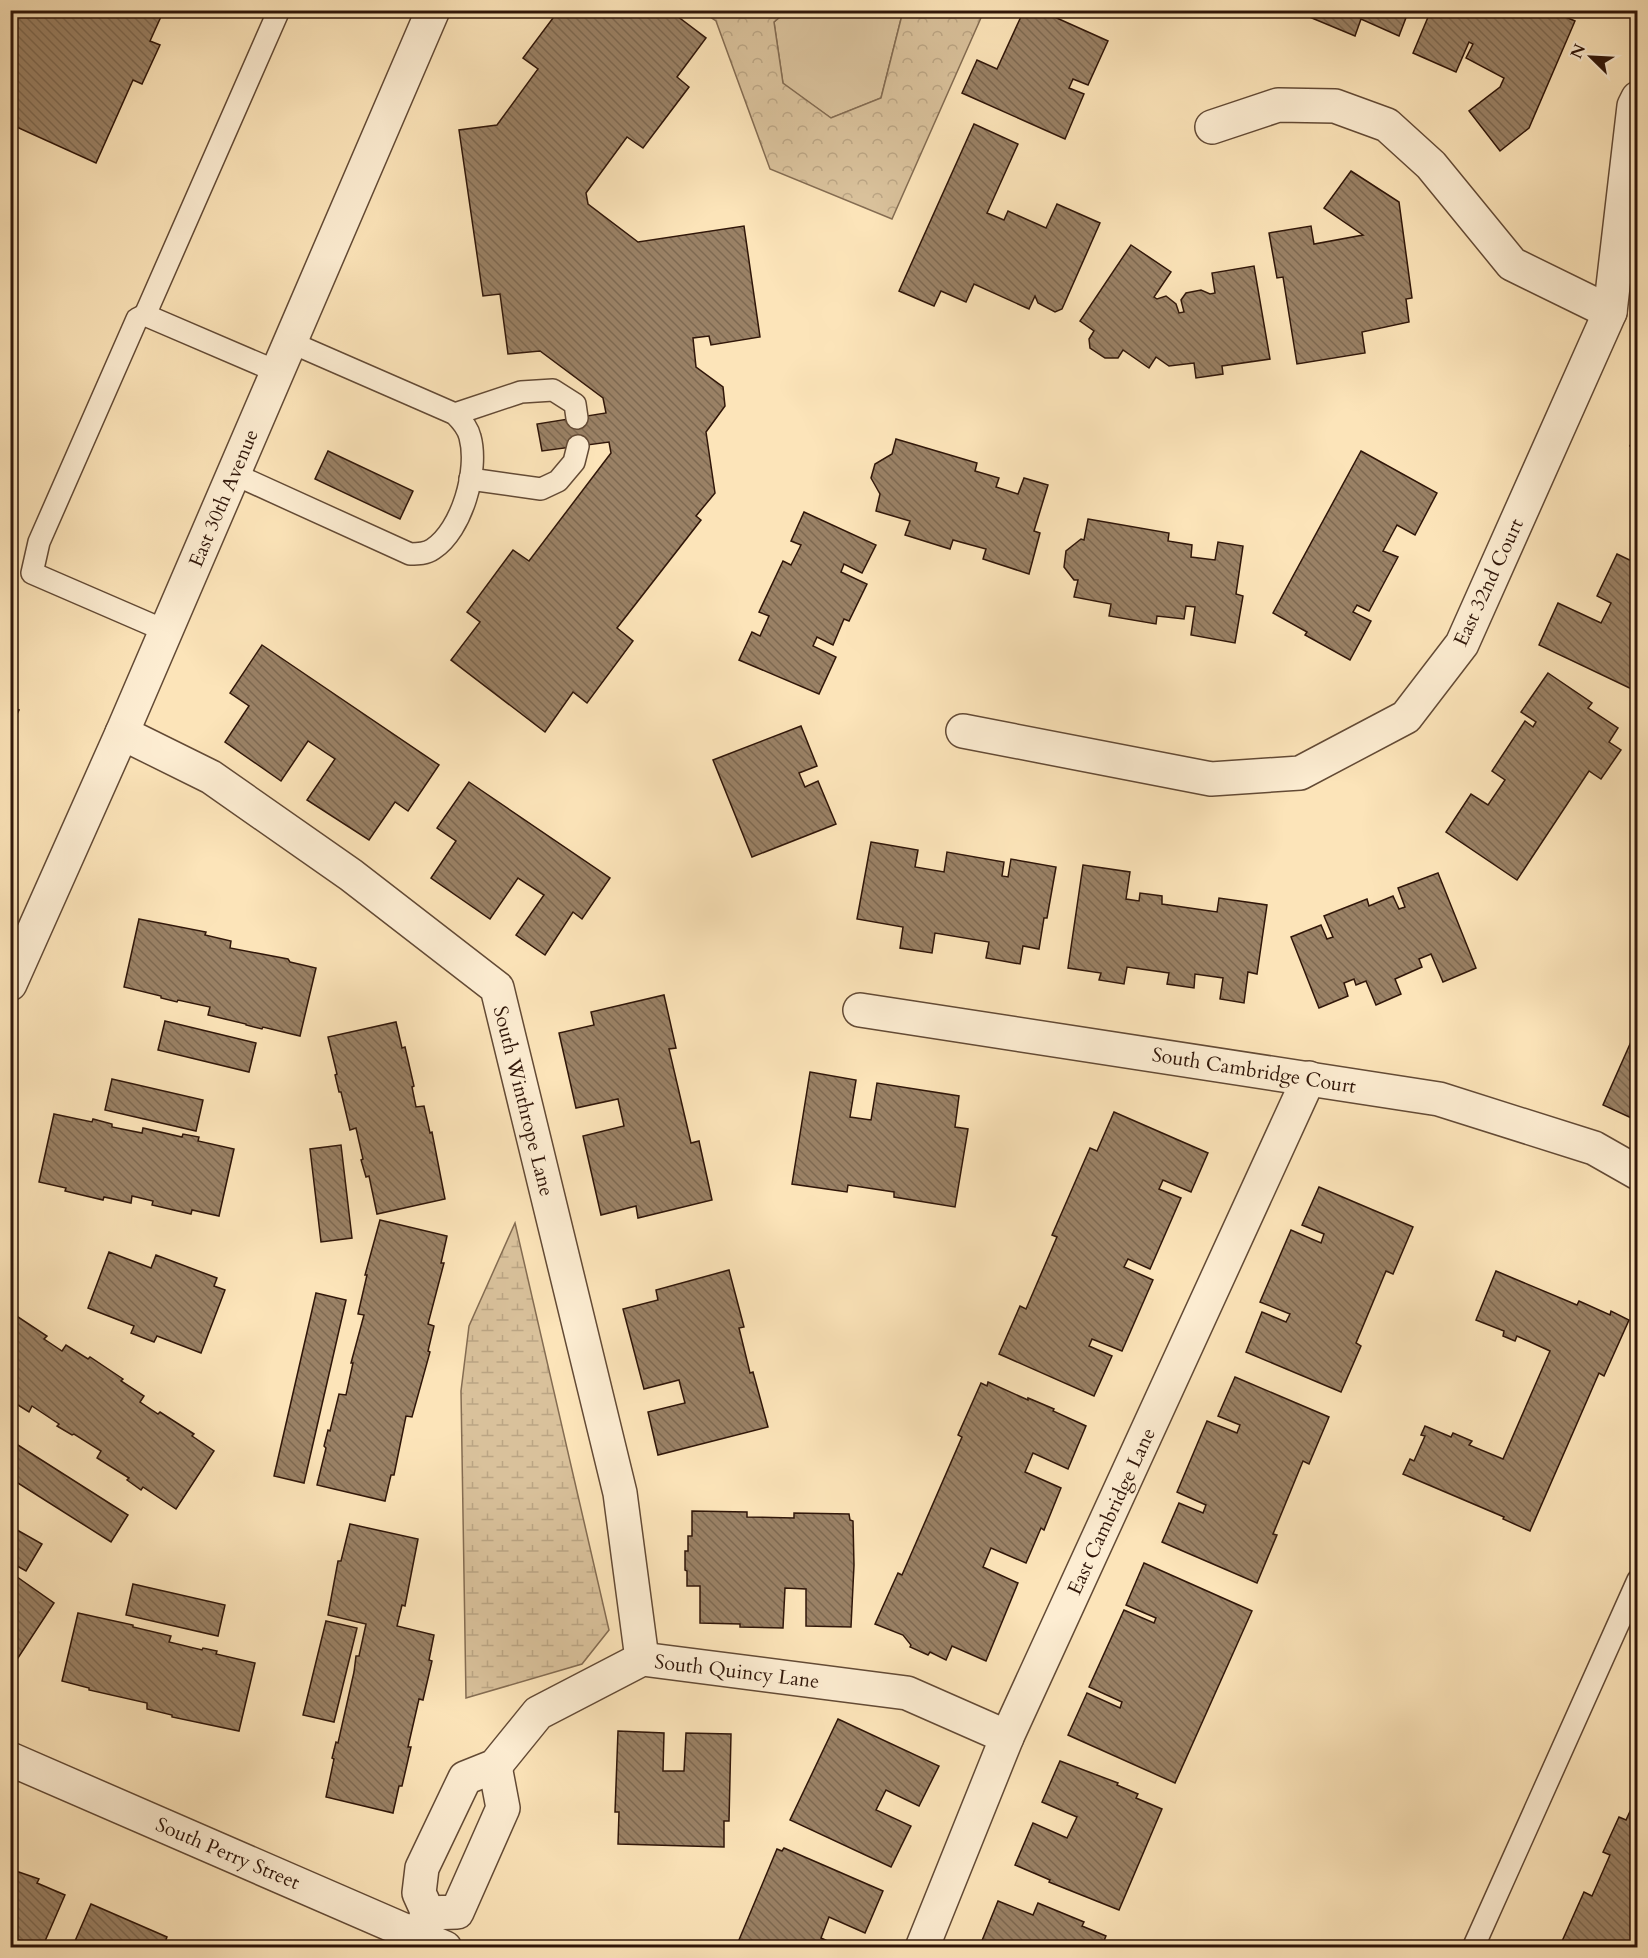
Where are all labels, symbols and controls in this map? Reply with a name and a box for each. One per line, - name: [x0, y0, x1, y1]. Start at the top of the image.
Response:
- north arrow: [1561, 27, 1621, 87]
- text: N: [1565, 40, 1591, 62]
- street label: East 30th Avenue: [182, 425, 265, 571]
- street label: East 32nd Court: [1447, 513, 1530, 650]
- street label: South Winthrope Lane: [487, 1003, 560, 1199]
- street label: South Cambridge Court: [1150, 1041, 1358, 1100]
- street label: East Cambridge Lane: [1061, 1423, 1162, 1599]
- street label: South Quincy Lane: [653, 1648, 821, 1695]
- street label: South Perry Street: [152, 1811, 305, 1896]

